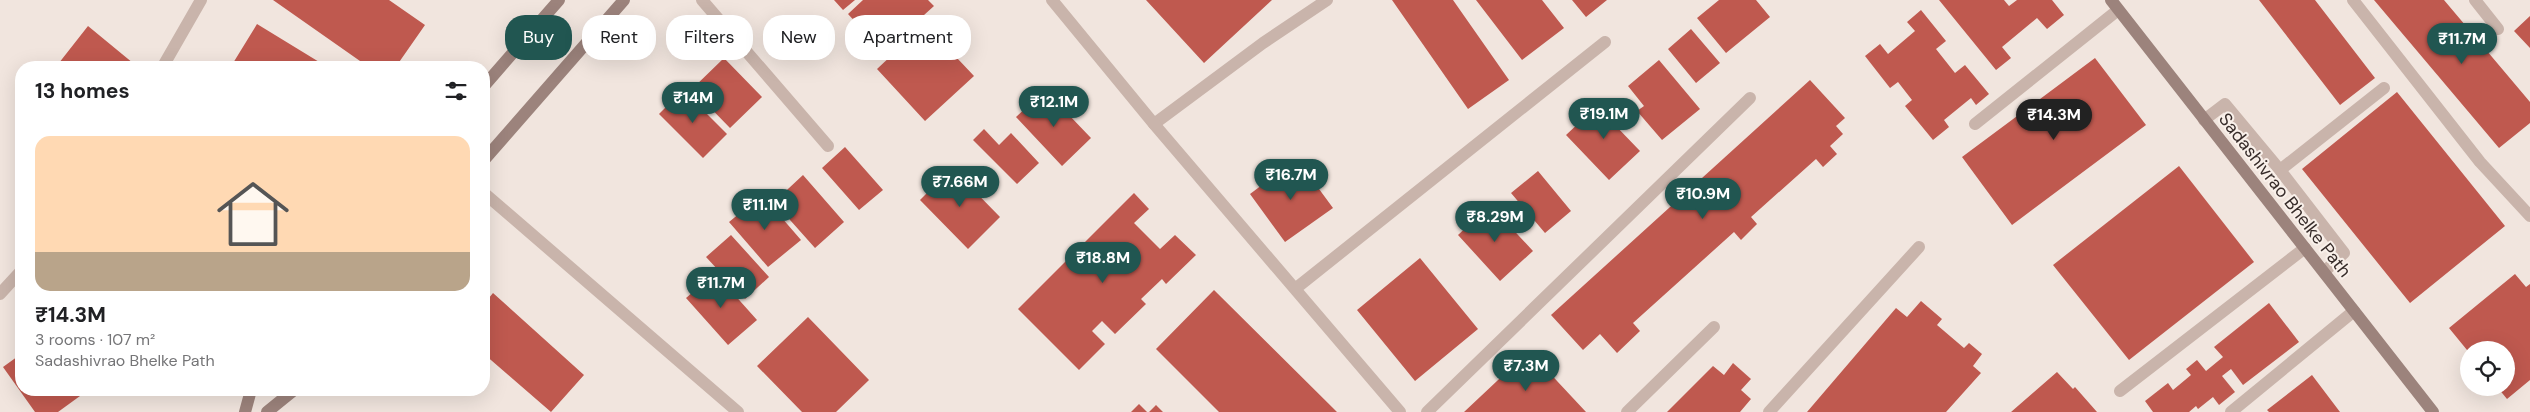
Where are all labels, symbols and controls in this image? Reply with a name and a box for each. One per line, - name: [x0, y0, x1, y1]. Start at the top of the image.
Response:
- chip: Buy: [505, 15, 572, 60]
- chip: Rent: [582, 15, 656, 60]
- chip: Filters: [666, 15, 753, 60]
- chip: New: [763, 15, 835, 60]
- chip: Apartment: [845, 15, 971, 60]
- pin: ₹11.7M: [2421, 22, 2503, 65]
- text: ₹11.7M: [2438, 28, 2486, 49]
- text: 13 homes: [35, 77, 130, 105]
- icon: filters: [442, 77, 470, 105]
- pin: ₹14M: [663, 82, 723, 124]
- pin: ₹12.1M: [1013, 86, 1095, 128]
- text: ₹14M: [673, 87, 713, 108]
- text: ₹12.1M: [1030, 91, 1078, 112]
- pin: ₹19.1M: [1563, 98, 1645, 140]
- pin: ₹14.3M: [2013, 98, 2095, 141]
- text: ₹19.1M: [1580, 103, 1628, 124]
- text: ₹14.3M: [2027, 104, 2081, 125]
- street label: Sadashivrao Bhelke Path: [2213, 108, 2357, 282]
- pin: ₹16.7M: [1250, 158, 1332, 201]
- text: ₹16.7M: [1265, 164, 1317, 185]
- pin: ₹7.66M: [919, 166, 1001, 208]
- icon: home: [208, 169, 298, 259]
- text: ₹7.66M: [932, 171, 988, 192]
- pin: ₹10.9M: [1662, 178, 1744, 220]
- text: ₹10.9M: [1676, 183, 1730, 204]
- pin: ₹11.1M: [724, 188, 806, 231]
- text: ₹11.1M: [743, 194, 788, 215]
- pin: ₹8.29M: [1454, 200, 1536, 243]
- text: ₹8.29M: [1466, 206, 1524, 227]
- pin: ₹18.8M: [1062, 242, 1144, 284]
- text: ₹18.8M: [1076, 247, 1130, 268]
- pin: ₹11.7M: [680, 266, 762, 309]
- text: ₹11.7M: [697, 272, 745, 293]
- text: ₹14.3M: [35, 301, 106, 329]
- text: 3 rooms · 107 m²: [35, 329, 155, 350]
- map controls: [2460, 341, 2515, 396]
- button: locate: [2460, 341, 2515, 396]
- text: Sadashivrao Bhelke Path: [35, 350, 215, 371]
- pin: ₹7.3M: [1491, 350, 1561, 392]
- text: ₹7.3M: [1503, 355, 1549, 376]

